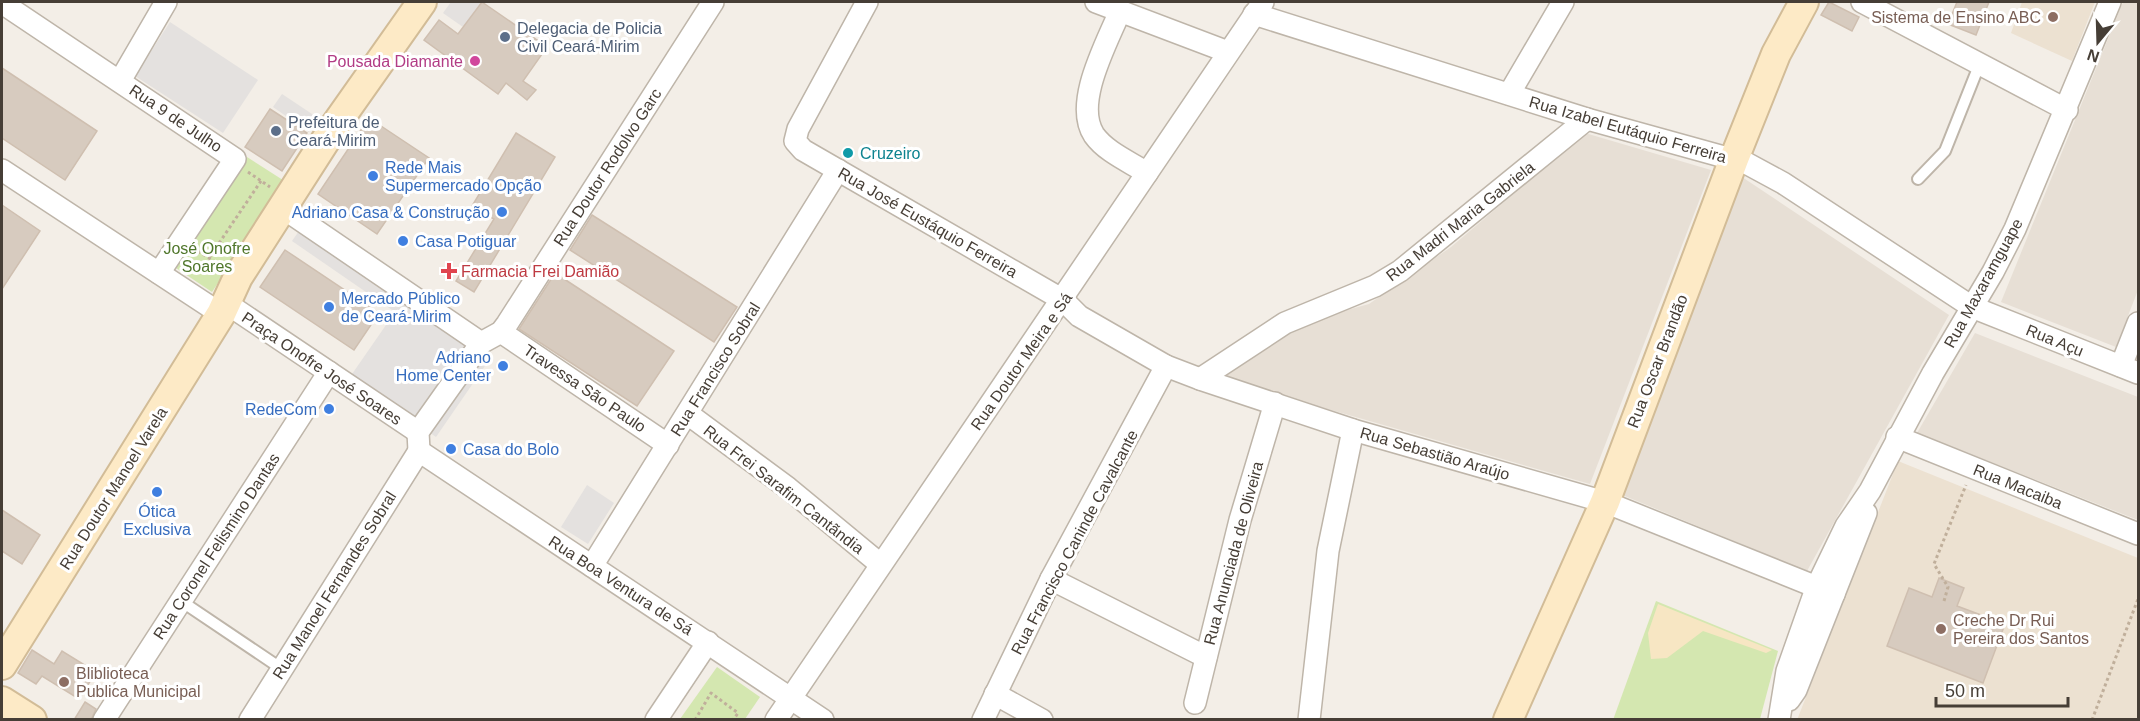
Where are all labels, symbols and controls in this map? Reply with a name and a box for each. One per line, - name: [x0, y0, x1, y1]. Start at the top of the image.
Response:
- place label: Sistema de Ensino ABC: [1871, 9, 2041, 26]
- marker: Sistema de Ensino ABC: [2046, 10, 2060, 24]
- north arrow: [2068, 12, 2128, 72]
- place label: Delegacia de Policia Civil Ceará-Mirim: [517, 20, 662, 55]
- marker: Delegacia de Policia Civil Ceará-Mirim: [498, 30, 512, 44]
- text: N: [2085, 46, 2102, 66]
- place label: Pousada Diamante: [327, 53, 463, 70]
- marker: Pousada Diamante: [468, 54, 482, 68]
- street label: Rua 9 de Julho: [126, 81, 225, 156]
- street label: Rua Doutor Rodolvo Garc: [550, 85, 665, 249]
- street label: Rua Izabel Eutáquio Ferreira: [1527, 93, 1729, 166]
- place label: Prefeitura de Ceará-Mirim: [288, 114, 380, 149]
- marker: Prefeitura de Ceará-Mirim: [269, 124, 283, 138]
- place label: Cruzeiro: [860, 145, 921, 162]
- marker: Cruzeiro: [841, 146, 855, 160]
- street label: Rua Madri Maria Gabriela: [1383, 158, 1538, 284]
- place label: Rede Mais Supermercado Opção: [385, 159, 542, 194]
- street label: Rua José Eustáquio Ferreira: [835, 164, 1020, 281]
- marker: Rede Mais Supermercado Opção: [366, 169, 380, 183]
- place label: Adriano Casa & Construção: [292, 204, 490, 221]
- marker: Adriano Casa & Construção: [495, 205, 509, 219]
- street label: Rua Maxaramguape: [1941, 216, 2026, 351]
- place label: Casa Potiguar: [415, 233, 517, 250]
- marker: Casa Potiguar: [396, 234, 410, 248]
- park label: José Onofre Soares: [163, 240, 251, 275]
- place label: Farmacia Frei Damião: [461, 263, 619, 280]
- marker: Farmacia Frei Damião: [442, 264, 456, 278]
- street label: Rua Doutor Meira e Sá: [968, 289, 1075, 433]
- place label: Mercado Público de Ceará-Mirim: [341, 290, 460, 325]
- street label: Rua Oscar Brandão: [1624, 292, 1691, 430]
- marker: Mercado Público de Ceará-Mirim: [322, 300, 336, 314]
- street label: Rua Francisco Sobral: [667, 300, 763, 439]
- street label: Praça Onofre José Soares: [239, 309, 405, 428]
- street label: Rua Açu: [2024, 321, 2086, 360]
- street label: Travessa São Paulo: [520, 341, 649, 436]
- place label: Adriano Home Center: [396, 349, 492, 384]
- marker: Adriano Home Center: [496, 359, 510, 373]
- place label: RedeCom: [245, 401, 317, 418]
- marker: RedeCom: [322, 402, 336, 416]
- street label: Rua Doutor Manoel Varela: [56, 404, 171, 573]
- street label: Rua Frei Sarafim Cantãndia: [700, 422, 867, 557]
- street label: Rua Sebastião Araújo: [1358, 424, 1512, 483]
- street label: Rua Francisco Caninde Cavalcante: [1008, 427, 1141, 657]
- place label: Casa do Bolo: [463, 441, 559, 458]
- marker: Casa do Bolo: [444, 442, 458, 456]
- street label: Rua Coronel Felismino Dantas: [150, 450, 283, 642]
- street label: Rua Anunciada de Oliveira: [1201, 459, 1266, 647]
- street label: Rua Macaiba: [1971, 461, 2065, 512]
- marker: Ótica Exclusiva: [150, 485, 164, 499]
- street label: Rua Manoel Fernandes Sobral: [269, 488, 399, 682]
- place label: Ótica Exclusiva: [123, 502, 191, 538]
- street label: Rua Boa Ventura de Sá: [546, 533, 696, 638]
- place label: Creche Dr Rui Pereira dos Santos: [1953, 612, 2089, 647]
- marker: Creche Dr Rui Pereira dos Santos: [1934, 622, 1948, 636]
- place label: Bliblioteca Publica Municipal: [76, 665, 201, 700]
- scale bar: [1936, 670, 2068, 708]
- marker: Bliblioteca Publica Municipal: [57, 675, 71, 689]
- text: 50 m: [1945, 681, 1985, 701]

